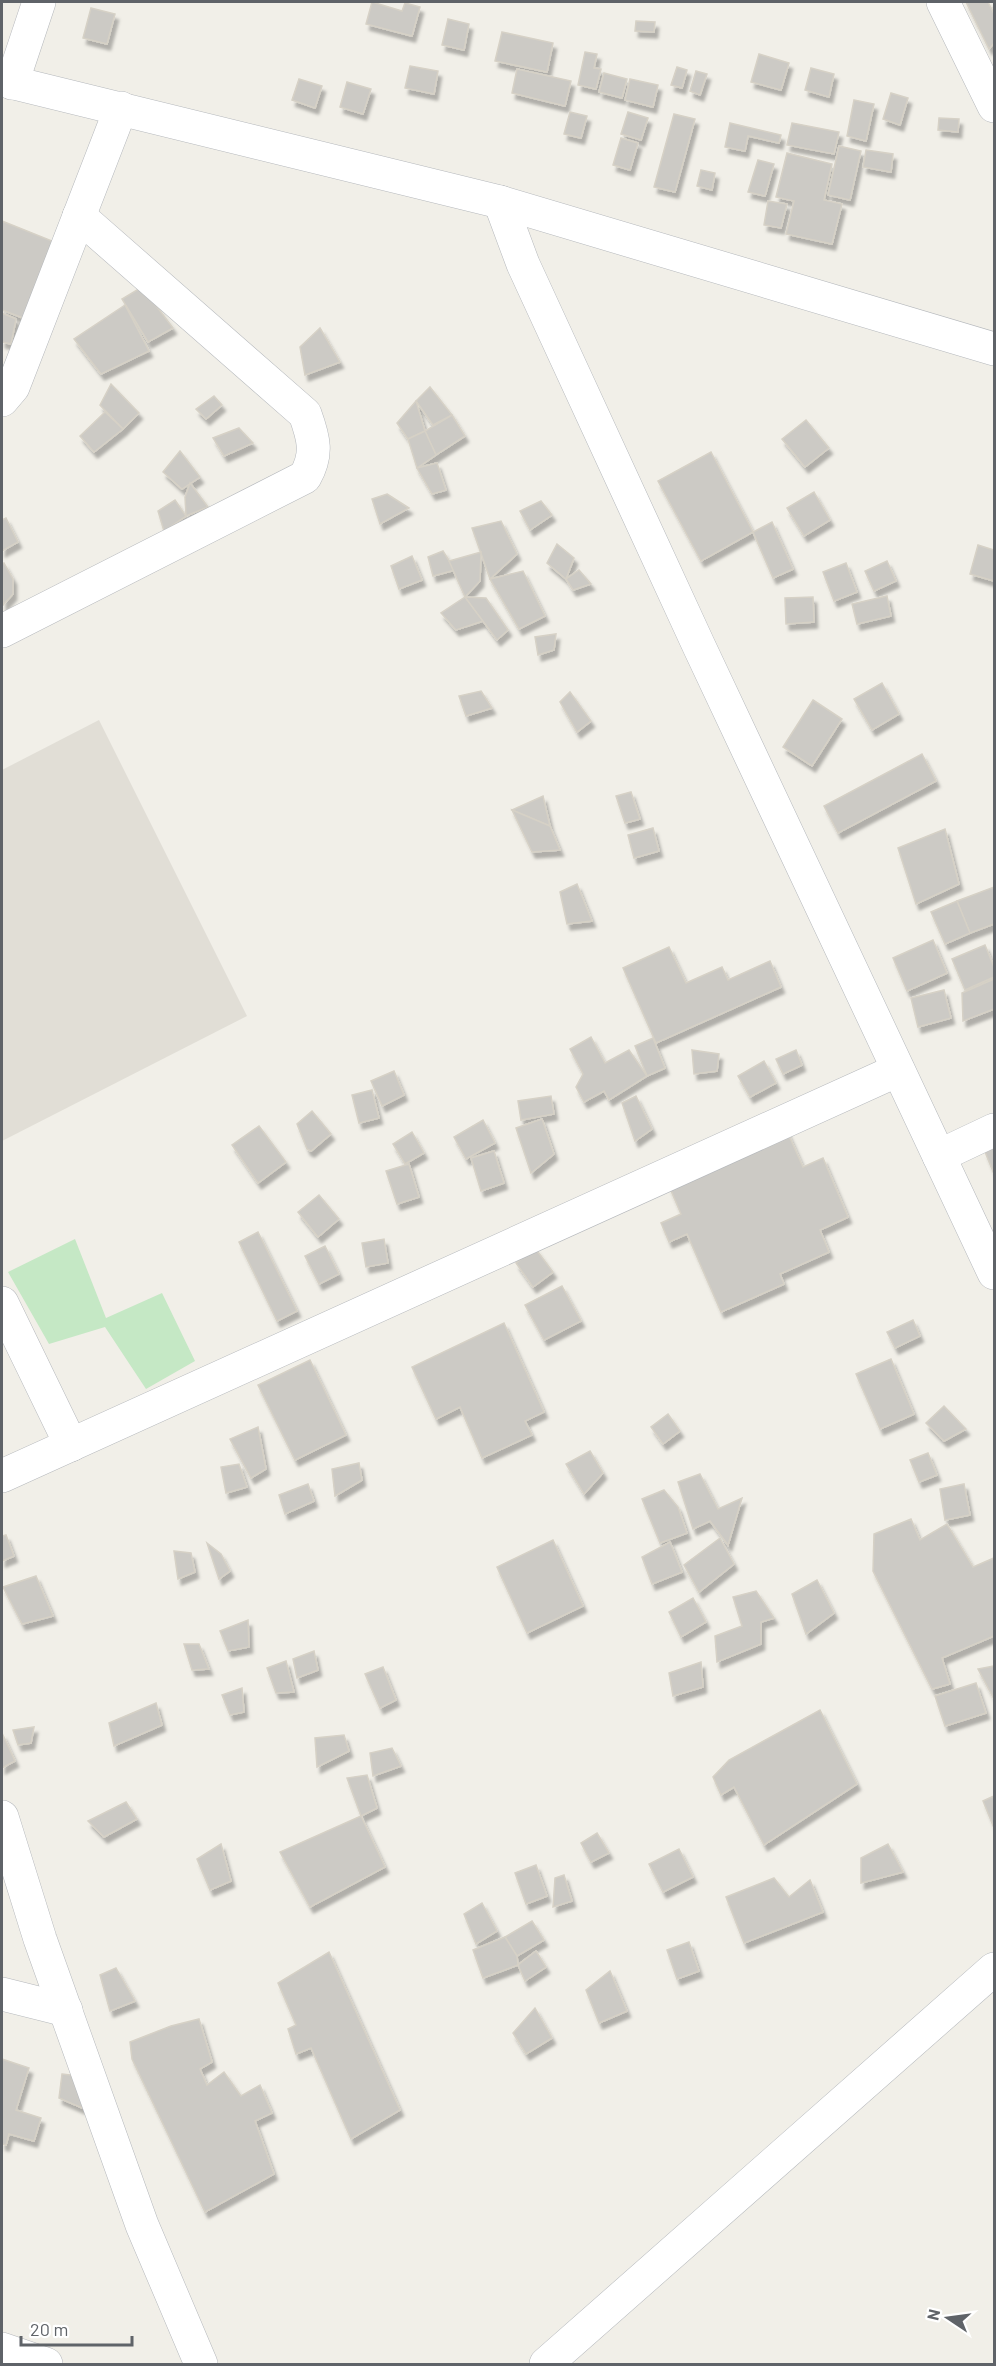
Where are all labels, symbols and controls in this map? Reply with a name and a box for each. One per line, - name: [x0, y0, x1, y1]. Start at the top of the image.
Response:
- north arrow: [918, 2288, 978, 2348]
- text: N: [922, 2307, 943, 2322]
- scale bar: [21, 2309, 132, 2347]
- text: 20 m: [30, 2318, 68, 2340]

